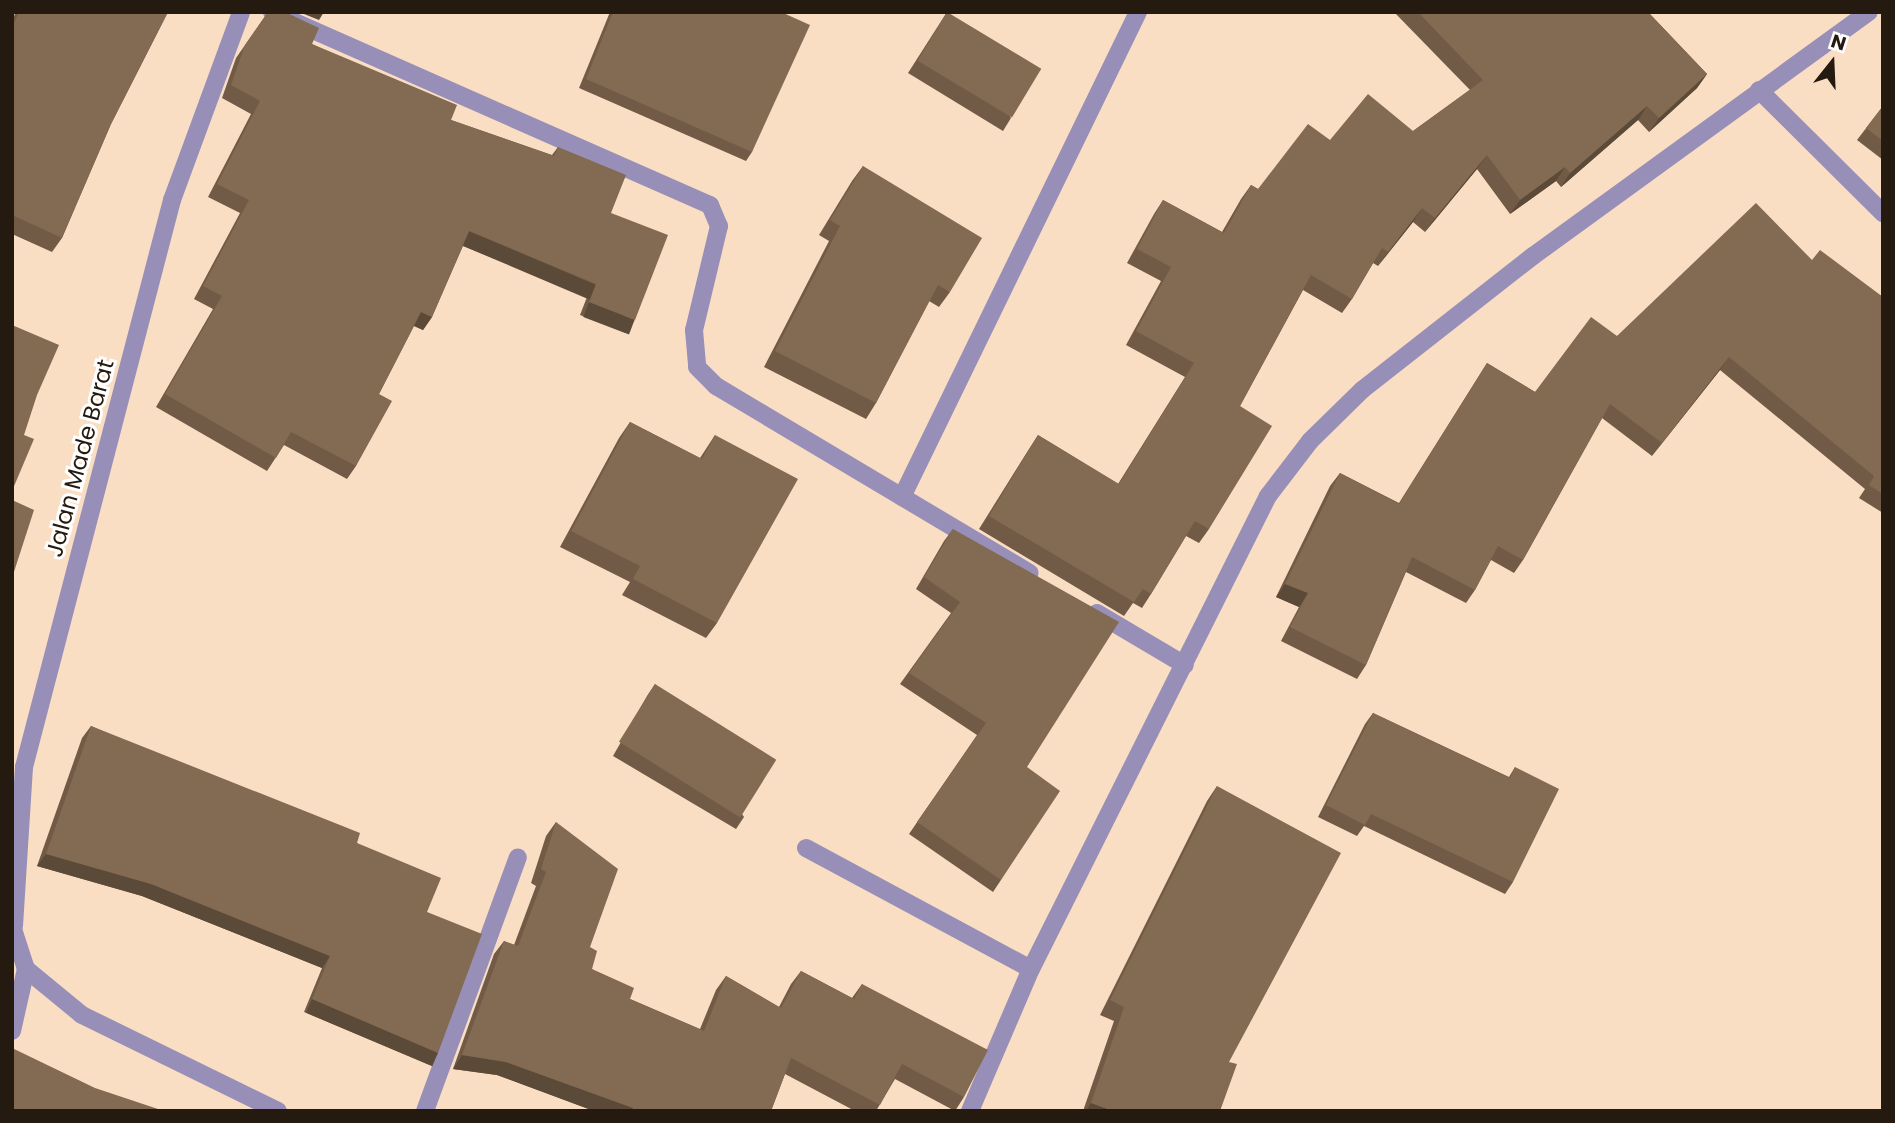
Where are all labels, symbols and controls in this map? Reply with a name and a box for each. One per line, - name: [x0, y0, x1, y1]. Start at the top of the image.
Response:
- north arrow: [1797, 28, 1867, 98]
- text: N: [1828, 28, 1850, 58]
- street label: Jalan Made Barat: [40, 356, 120, 560]

